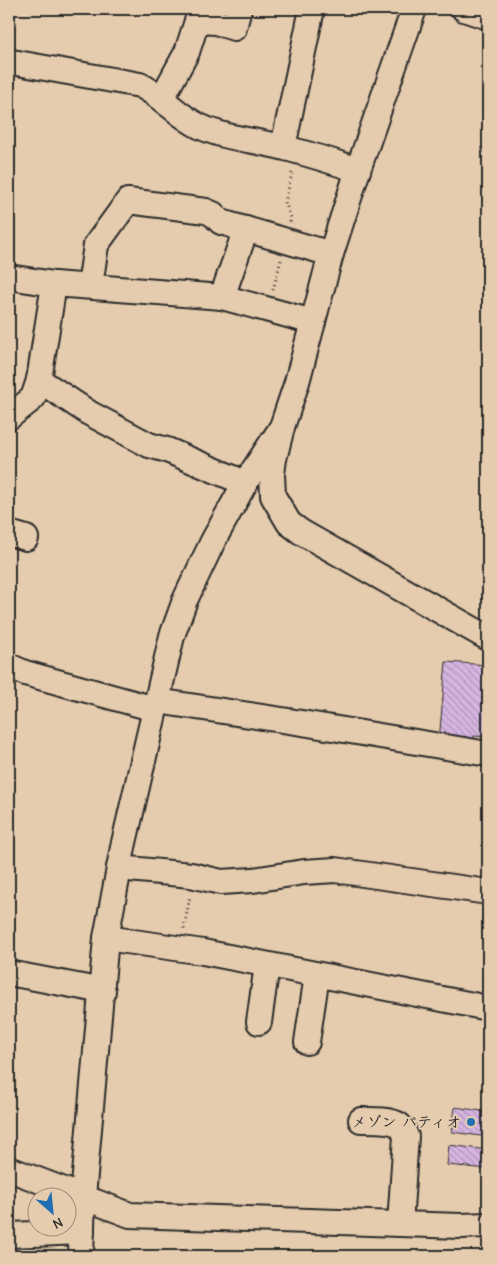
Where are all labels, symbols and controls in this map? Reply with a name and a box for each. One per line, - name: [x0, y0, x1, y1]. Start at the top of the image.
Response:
- place label: メゾン パティオ: [352, 1113, 461, 1131]
- marker: メゾン パティオ: [465, 1116, 477, 1128]
- north arrow: [28, 1188, 78, 1238]
- text: N: [50, 1213, 66, 1233]

